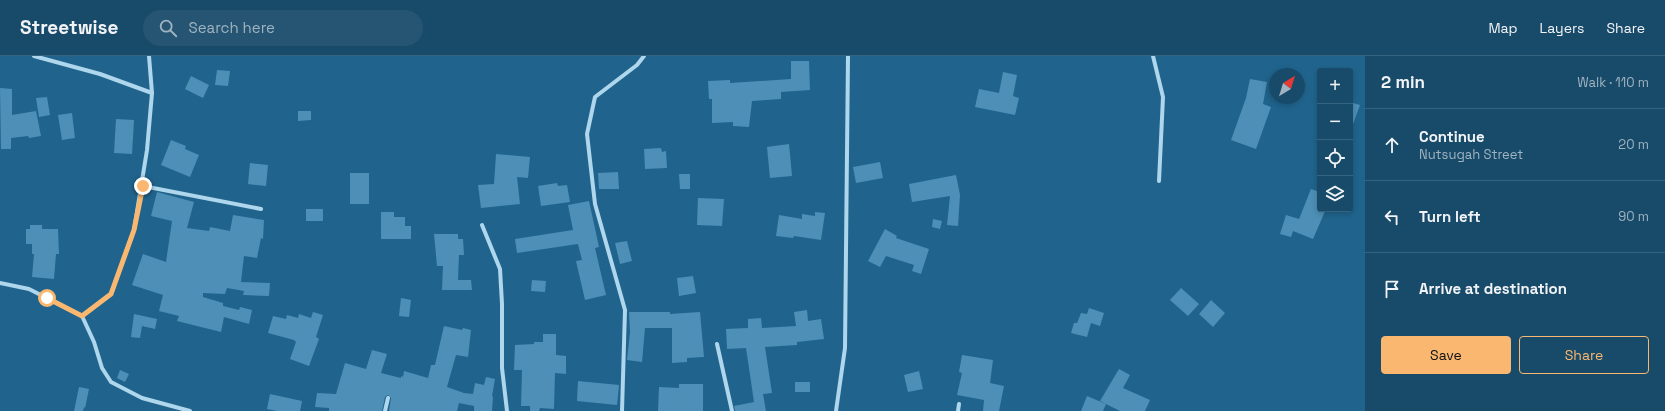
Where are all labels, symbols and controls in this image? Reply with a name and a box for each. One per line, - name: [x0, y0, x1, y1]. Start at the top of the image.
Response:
- search box: [143, 10, 423, 46]
- text: Streetwise: [20, 15, 119, 40]
- icon: search: [157, 17, 179, 39]
- text: Search here: [189, 18, 275, 37]
- text: Map: [1488, 19, 1518, 37]
- text: Layers: [1540, 19, 1584, 37]
- text: Share: [1606, 19, 1645, 37]
- north arrow: [1269, 68, 1305, 104]
- map controls: [1317, 68, 1353, 212]
- button: +: [1317, 68, 1353, 104]
- text: 2 min: [1381, 71, 1425, 93]
- text: Walk · 110 m: [1577, 74, 1649, 91]
- button: −: [1317, 104, 1353, 140]
- text: Continue: [1419, 127, 1485, 146]
- icon: ahead: [1381, 134, 1403, 156]
- text: 20 m: [1618, 136, 1649, 153]
- button: locate: [1317, 140, 1353, 176]
- text: Nutsugah Street: [1419, 146, 1523, 163]
- button: layers: [1317, 176, 1353, 212]
- route end: [134, 177, 152, 195]
- icon: left: [1381, 206, 1403, 228]
- text: Turn left: [1419, 207, 1481, 226]
- text: 90 m: [1618, 208, 1649, 225]
- icon: arrive: [1381, 278, 1403, 300]
- text: Arrive at destination: [1419, 279, 1567, 298]
- route start: [38, 289, 56, 307]
- button: Save: [1381, 336, 1511, 374]
- button: Share: [1519, 336, 1649, 374]

